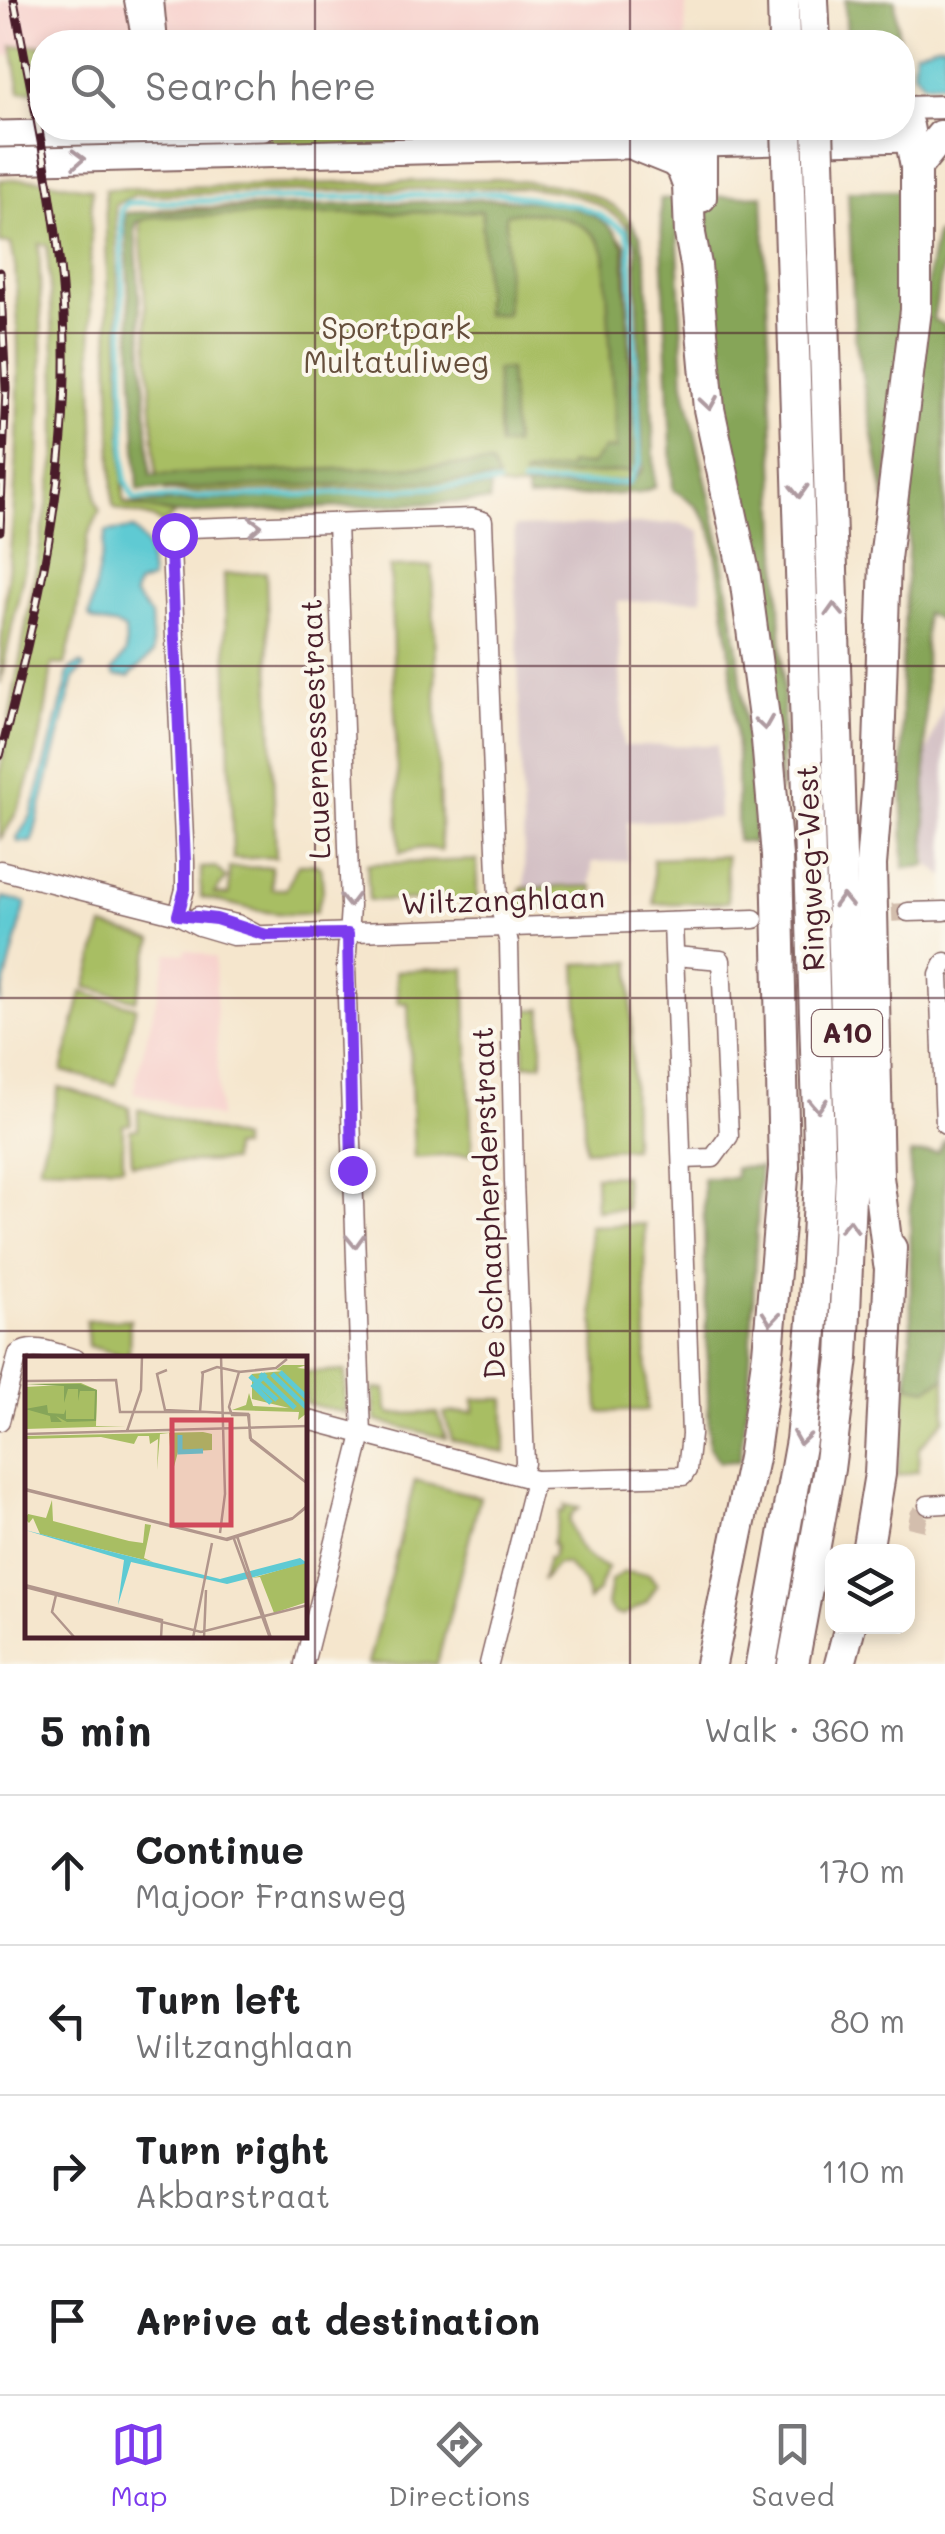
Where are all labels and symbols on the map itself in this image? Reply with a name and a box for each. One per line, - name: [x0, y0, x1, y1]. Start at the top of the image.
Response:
- one-way arrow: [70, 148, 86, 169]
- park label: Sportpark Multatuliweg: [303, 307, 489, 381]
- one-way arrow: [698, 395, 719, 412]
- one-way arrow: [788, 483, 809, 499]
- route start: [152, 513, 198, 559]
- one-way arrow: [247, 515, 263, 536]
- street label: Lauernessestraat: [289, 598, 339, 860]
- one-way arrow: [824, 601, 845, 617]
- one-way arrow: [753, 715, 774, 732]
- street label: Ringweg-West: [785, 764, 833, 972]
- street label: Wiltzanghlaan: [400, 875, 606, 923]
- one-way arrow: [339, 892, 360, 908]
- one-way arrow: [832, 892, 854, 908]
- road number: A10: [812, 1010, 882, 1056]
- street label: De Schaapherderstraat: [461, 1026, 513, 1380]
- one-way arrow: [808, 1098, 829, 1114]
- route end: [330, 1148, 376, 1194]
- one-way arrow: [838, 1217, 859, 1233]
- one-way arrow: [344, 1234, 365, 1250]
- one-way arrow: [760, 1310, 782, 1326]
- inset map: [25, 1356, 308, 1639]
- one-way arrow: [791, 1430, 812, 1446]

